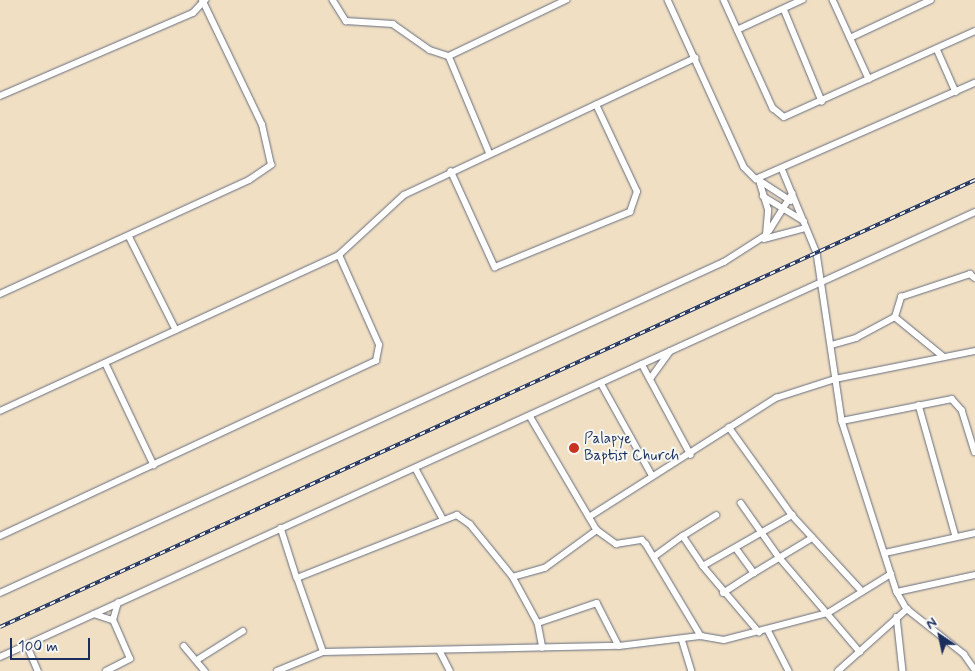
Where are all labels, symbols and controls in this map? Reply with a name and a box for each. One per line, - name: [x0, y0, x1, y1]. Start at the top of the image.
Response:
- place label: Palapye Baptist Church: [584, 430, 679, 465]
- marker: Palapye Baptist Church: [568, 442, 580, 454]
- north arrow: [915, 611, 965, 661]
- text: N: [923, 613, 941, 634]
- scale bar: [12, 628, 92, 660]
- text: 100 m: [18, 637, 58, 657]

